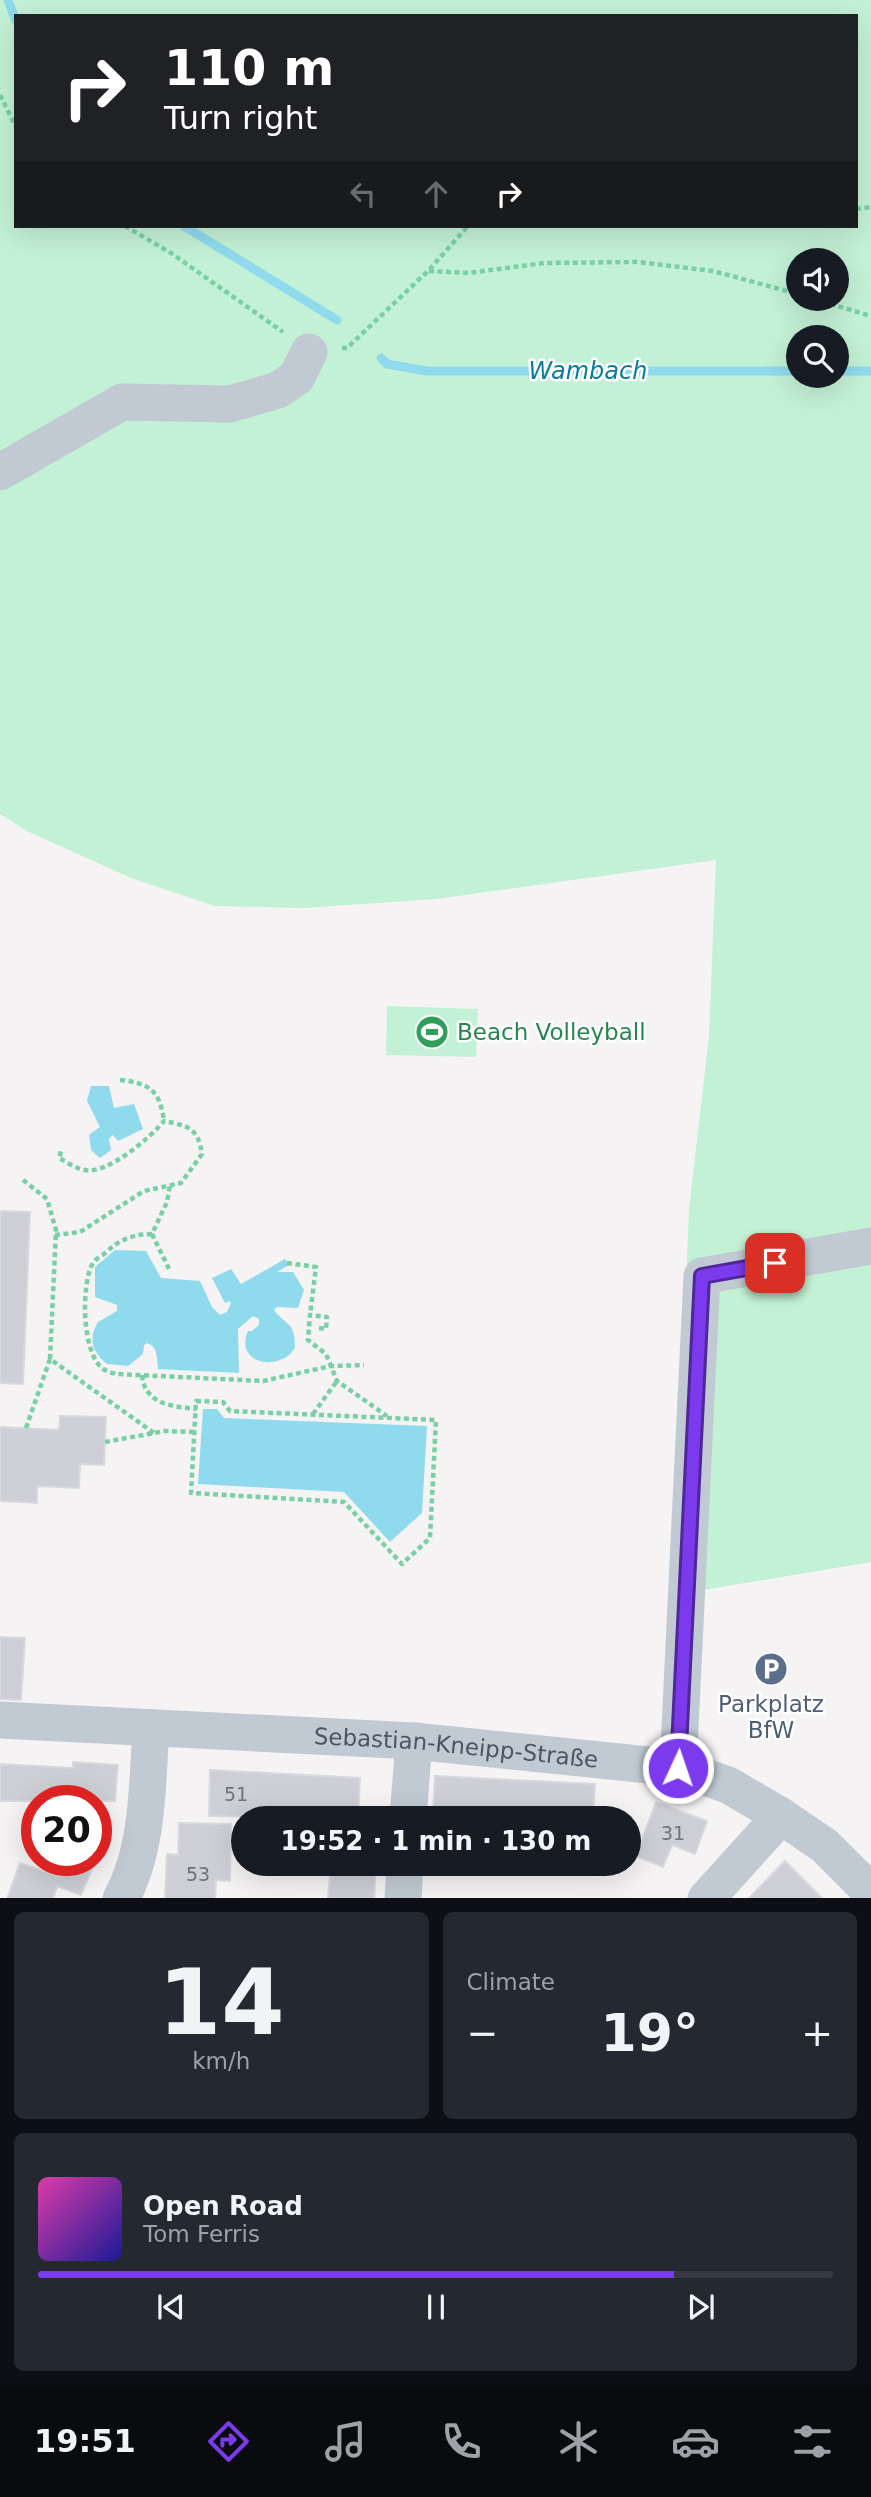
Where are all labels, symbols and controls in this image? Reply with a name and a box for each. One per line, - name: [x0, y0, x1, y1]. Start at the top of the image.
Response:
- text: 110 m: [164, 40, 334, 97]
- icon: right: [49, 42, 140, 133]
- text: Turn right: [164, 99, 317, 137]
- icon: left: [344, 175, 382, 213]
- icon: ahead: [417, 175, 455, 213]
- icon: right: [490, 175, 528, 213]
- map controls: [786, 248, 849, 388]
- button: sound: [786, 248, 849, 311]
- button: search: [786, 325, 849, 388]
- water label: Wambach: [529, 357, 647, 385]
- sports icon: Beach Volleyball: [413, 1013, 451, 1051]
- place label: Beach Volleyball: [457, 1019, 646, 1045]
- pin: [745, 1233, 805, 1293]
- icon: arrive: [756, 1244, 794, 1282]
- parking icon: Parkplatz BfW: [752, 1650, 790, 1688]
- place label: Parkplatz BfW: [718, 1691, 824, 1743]
- street label: Sebastian-Kneipp-Straße: [313, 1723, 600, 1773]
- position arrow: [641, 1731, 715, 1805]
- house number: 51: [224, 1783, 248, 1805]
- speed limit sign: 20: [21, 1785, 112, 1876]
- house number: 31: [661, 1822, 685, 1844]
- text: 19:52 · 1 min · 130 m: [281, 1826, 591, 1856]
- house number: 53: [186, 1863, 210, 1885]
- text: 14: [158, 1950, 285, 2055]
- text: Climate: [467, 1969, 555, 1995]
- text: 19°: [601, 2003, 699, 2063]
- text: −: [467, 2011, 498, 2055]
- text: +: [801, 2011, 833, 2055]
- text: km/h: [192, 2048, 250, 2074]
- text: Open Road: [143, 2191, 303, 2221]
- text: Tom Ferris: [143, 2221, 260, 2247]
- icon: previous: [152, 2288, 190, 2326]
- icon: pause: [417, 2288, 455, 2326]
- icon: next: [682, 2288, 720, 2326]
- icon: directions: [204, 2417, 253, 2466]
- icon: music: [321, 2417, 370, 2466]
- icon: phone: [437, 2417, 486, 2466]
- icon: climate: [554, 2417, 603, 2466]
- icon: car: [671, 2417, 720, 2466]
- icon: filters: [788, 2417, 837, 2466]
- text: 19:51: [34, 2422, 136, 2460]

